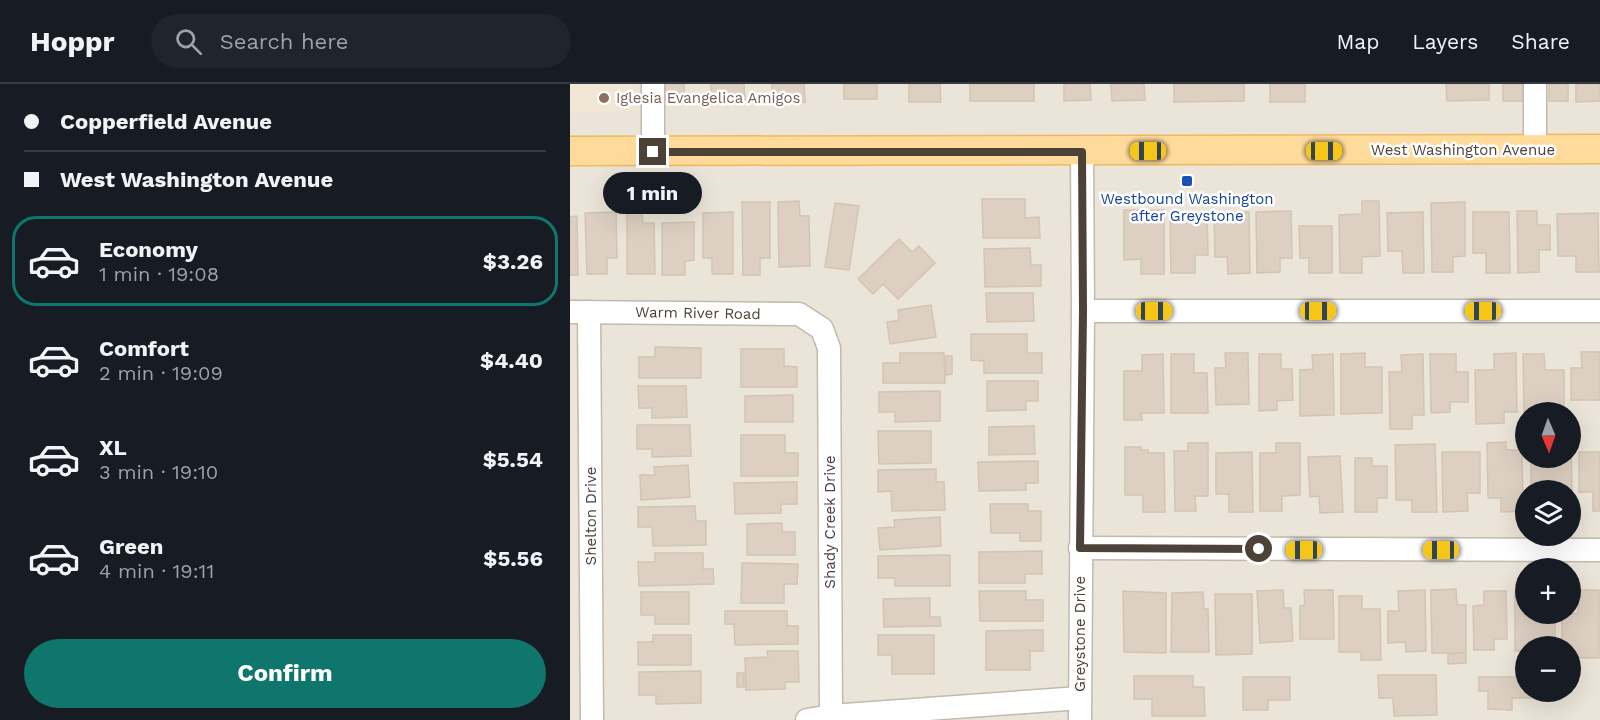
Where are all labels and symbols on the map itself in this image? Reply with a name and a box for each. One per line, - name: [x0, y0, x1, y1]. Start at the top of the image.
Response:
- place label: Iglesia Evangelica Amigos: [616, 89, 801, 107]
- marker: Iglesia Evangelica Amigos: [597, 91, 611, 105]
- route end: [639, 138, 666, 165]
- street label: West Washington Avenue: [1371, 141, 1555, 159]
- car: [1130, 142, 1166, 160]
- car: [1306, 142, 1342, 160]
- callout: 1 min: [604, 173, 702, 215]
- marker: Westbound Washington after Greystone: [1180, 174, 1194, 188]
- place label: Westbound Washington after Greystone: [1100, 190, 1274, 225]
- car: [1136, 302, 1172, 320]
- car: [1300, 302, 1336, 320]
- car: [1465, 302, 1501, 320]
- street label: Warm River Road: [635, 303, 761, 323]
- north arrow: [1515, 402, 1581, 468]
- street label: Shady Creek Drive: [821, 455, 839, 589]
- street label: Shelton Drive: [582, 467, 600, 565]
- route start: [1245, 535, 1272, 562]
- car: [1286, 541, 1322, 559]
- car: [1423, 541, 1459, 559]
- street label: Greystone Drive: [1071, 576, 1089, 692]

